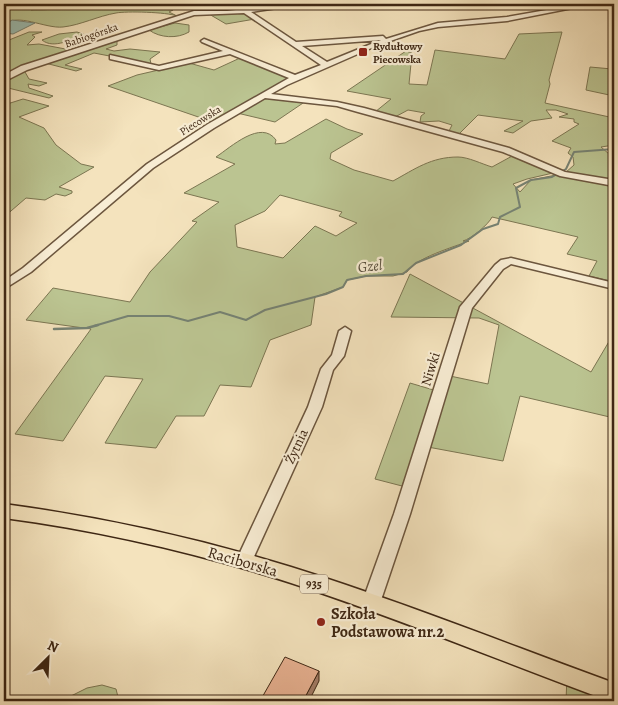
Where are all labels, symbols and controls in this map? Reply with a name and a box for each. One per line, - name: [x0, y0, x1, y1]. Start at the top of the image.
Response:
- street label: Babiogórska: [62, 19, 121, 52]
- place label: Rydułtowy Piecowska: [373, 39, 423, 67]
- marker: Rydułtowy Piecowska: [357, 46, 369, 58]
- street label: Piecowska: [177, 101, 225, 139]
- water label: Gzel: [357, 255, 384, 277]
- street label: Niwki: [416, 350, 445, 388]
- street label: Żytnia: [280, 425, 313, 467]
- street label: Raciborska: [205, 541, 281, 583]
- road number: 935: [300, 574, 328, 594]
- place label: Szkoła Podstawowa nr.2: [331, 603, 444, 643]
- marker: Szkoła Podstawowa nr.2: [315, 616, 327, 628]
- north arrow: [22, 632, 72, 682]
- text: N: [45, 636, 62, 657]

